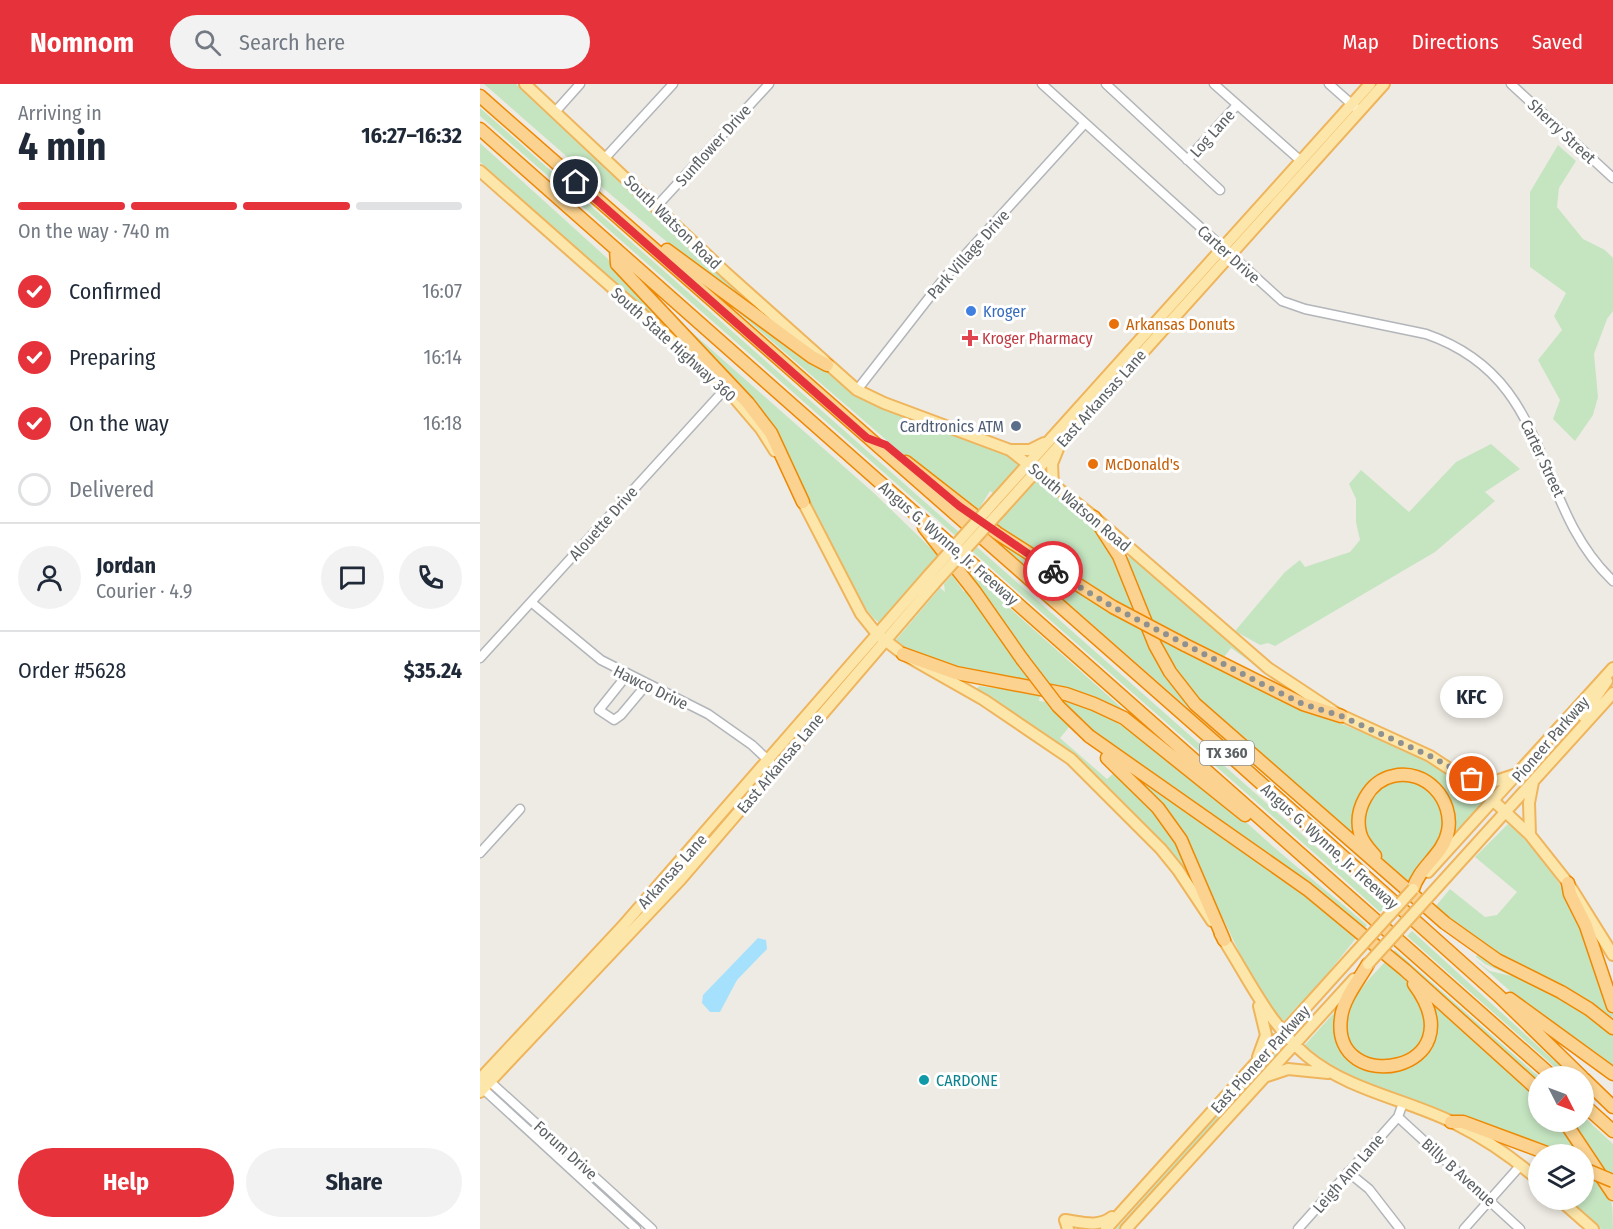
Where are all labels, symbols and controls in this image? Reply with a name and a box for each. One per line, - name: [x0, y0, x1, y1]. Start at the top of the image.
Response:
- search box: [170, 15, 590, 69]
- text: Nomnom: [30, 26, 134, 59]
- icon: search: [191, 26, 224, 59]
- text: Search here: [239, 29, 345, 56]
- text: Map: [1342, 29, 1379, 55]
- text: Directions: [1412, 29, 1499, 55]
- text: Saved: [1532, 29, 1583, 55]
- street label: Sherry Street: [1524, 95, 1600, 168]
- street label: Sunflower Drive: [672, 100, 755, 190]
- text: Arriving in: [18, 101, 102, 125]
- street label: Log Lane: [1186, 106, 1239, 161]
- text: 16:27–16:32: [361, 122, 462, 149]
- text: 4 min: [18, 124, 106, 170]
- pin: [550, 156, 601, 207]
- icon: home: [559, 165, 592, 198]
- street label: South Watson Road: [620, 171, 725, 273]
- street label: Park Village Drive: [923, 206, 1013, 303]
- text: On the way · 740 m: [18, 219, 170, 243]
- street label: Carter Drive: [1194, 221, 1264, 287]
- icon: check: [18, 275, 51, 308]
- text: Confirmed: [69, 278, 162, 305]
- text: 16:07: [422, 279, 462, 303]
- street label: South State Highway 360: [607, 283, 740, 406]
- place label: Kroger: [983, 302, 1026, 321]
- marker: Kroger: [964, 304, 978, 318]
- place label: Arkansas Donuts: [1126, 315, 1235, 334]
- marker: Arkansas Donuts: [1107, 317, 1121, 331]
- place label: Kroger Pharmacy: [982, 329, 1093, 348]
- marker: Kroger Pharmacy: [963, 331, 977, 345]
- icon: check: [18, 341, 51, 374]
- text: Preparing: [69, 344, 155, 371]
- text: 16:14: [423, 345, 462, 369]
- street label: East Arkansas Lane: [1053, 346, 1150, 451]
- icon: check: [18, 407, 51, 440]
- text: On the way: [69, 410, 169, 437]
- text: 16:18: [423, 411, 462, 435]
- place label: Cardtronics ATM: [900, 417, 1004, 436]
- street label: Carter Street: [1516, 417, 1569, 501]
- marker: Cardtronics ATM: [1009, 419, 1023, 433]
- place label: McDonald's: [1105, 455, 1180, 474]
- marker: McDonald's: [1086, 457, 1100, 471]
- street label: South Watson Road: [1025, 459, 1135, 556]
- text: Delivered: [69, 476, 154, 503]
- street label: Angus G. Wynne, Jr. Freeway: [875, 478, 1023, 610]
- street label: Alouette Drive: [565, 482, 642, 564]
- courier: [1023, 541, 1083, 601]
- button: person: [18, 546, 81, 609]
- button: chat: [321, 546, 384, 609]
- button: phone: [399, 546, 462, 609]
- text: Jordan: [96, 552, 156, 579]
- icon: bike: [1037, 555, 1070, 588]
- text: Courier · 4.9: [96, 579, 192, 603]
- text: Order #5628: [18, 657, 126, 684]
- text: $35.24: [404, 657, 462, 684]
- street label: Hawco Drive: [610, 661, 691, 714]
- callout: KFC: [1440, 677, 1504, 719]
- text: KFC: [1456, 685, 1487, 709]
- street label: Pioneer Parkway: [1508, 692, 1593, 786]
- street label: East Arkansas Lane: [733, 709, 828, 817]
- road number: TX 360: [1200, 741, 1254, 765]
- pin: [1446, 753, 1497, 804]
- icon: bag: [1455, 762, 1488, 795]
- street label: Angus G. Wynne, Jr. Freeway: [1257, 780, 1403, 914]
- street label: Arkansas Lane: [634, 830, 711, 913]
- street label: East Pioneer Parkway: [1207, 1001, 1314, 1117]
- north arrow: [1528, 1066, 1594, 1132]
- map controls: [1528, 1066, 1594, 1210]
- place label: CARDONE: [936, 1071, 998, 1090]
- marker: CARDONE: [917, 1073, 931, 1087]
- street label: Forum Drive: [530, 1117, 601, 1184]
- street label: Leigh Ann Lane: [1309, 1130, 1388, 1217]
- street label: Billy B Avenue: [1418, 1134, 1499, 1210]
- button: layers: [1528, 1144, 1594, 1210]
- button: Help: [18, 1148, 234, 1217]
- button: Share: [246, 1148, 462, 1217]

